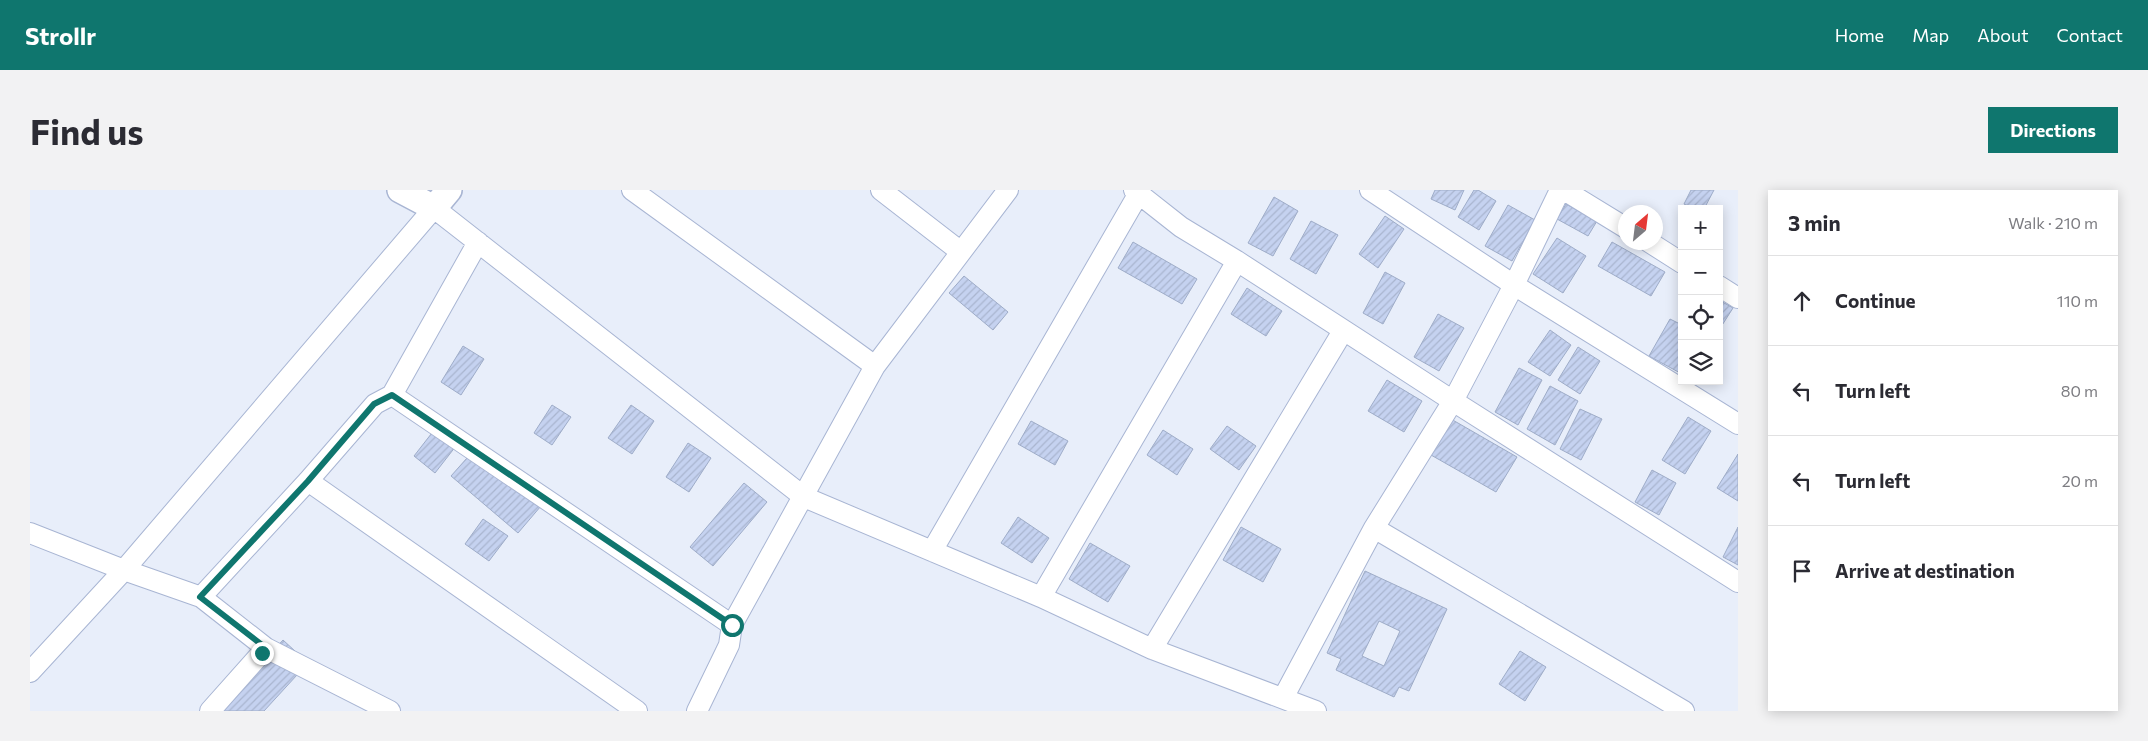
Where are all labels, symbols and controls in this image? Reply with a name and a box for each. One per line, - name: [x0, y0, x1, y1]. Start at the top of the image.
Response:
- text: Strollr: [25, 21, 96, 50]
- text: Home: [1835, 24, 1884, 46]
- text: Map: [1912, 24, 1949, 46]
- text: About: [1977, 24, 2029, 46]
- text: Contact: [2057, 24, 2123, 46]
- button: Directions: [1988, 107, 2118, 153]
- text: Find us: [30, 109, 144, 152]
- north arrow: [1618, 205, 1663, 250]
- map controls: [1678, 205, 1723, 385]
- button: +: [1678, 205, 1723, 250]
- text: 3 min: [1788, 210, 1841, 235]
- text: Walk · 210 m: [2008, 213, 2098, 232]
- button: −: [1678, 250, 1723, 295]
- icon: ahead: [1788, 287, 1816, 315]
- text: Continue: [1835, 289, 1915, 312]
- text: 110 m: [2057, 291, 2098, 310]
- button: locate: [1678, 295, 1723, 340]
- button: layers: [1678, 340, 1723, 385]
- icon: left: [1788, 377, 1816, 405]
- text: Turn left: [1835, 379, 1910, 402]
- text: 80 m: [2061, 381, 2098, 400]
- icon: left: [1788, 467, 1816, 495]
- text: Turn left: [1835, 469, 1910, 492]
- text: 20 m: [2062, 471, 2098, 490]
- icon: arrive: [1788, 557, 1816, 585]
- text: Arrive at destination: [1835, 559, 2015, 582]
- route start: [721, 614, 744, 637]
- route end: [251, 642, 274, 665]

